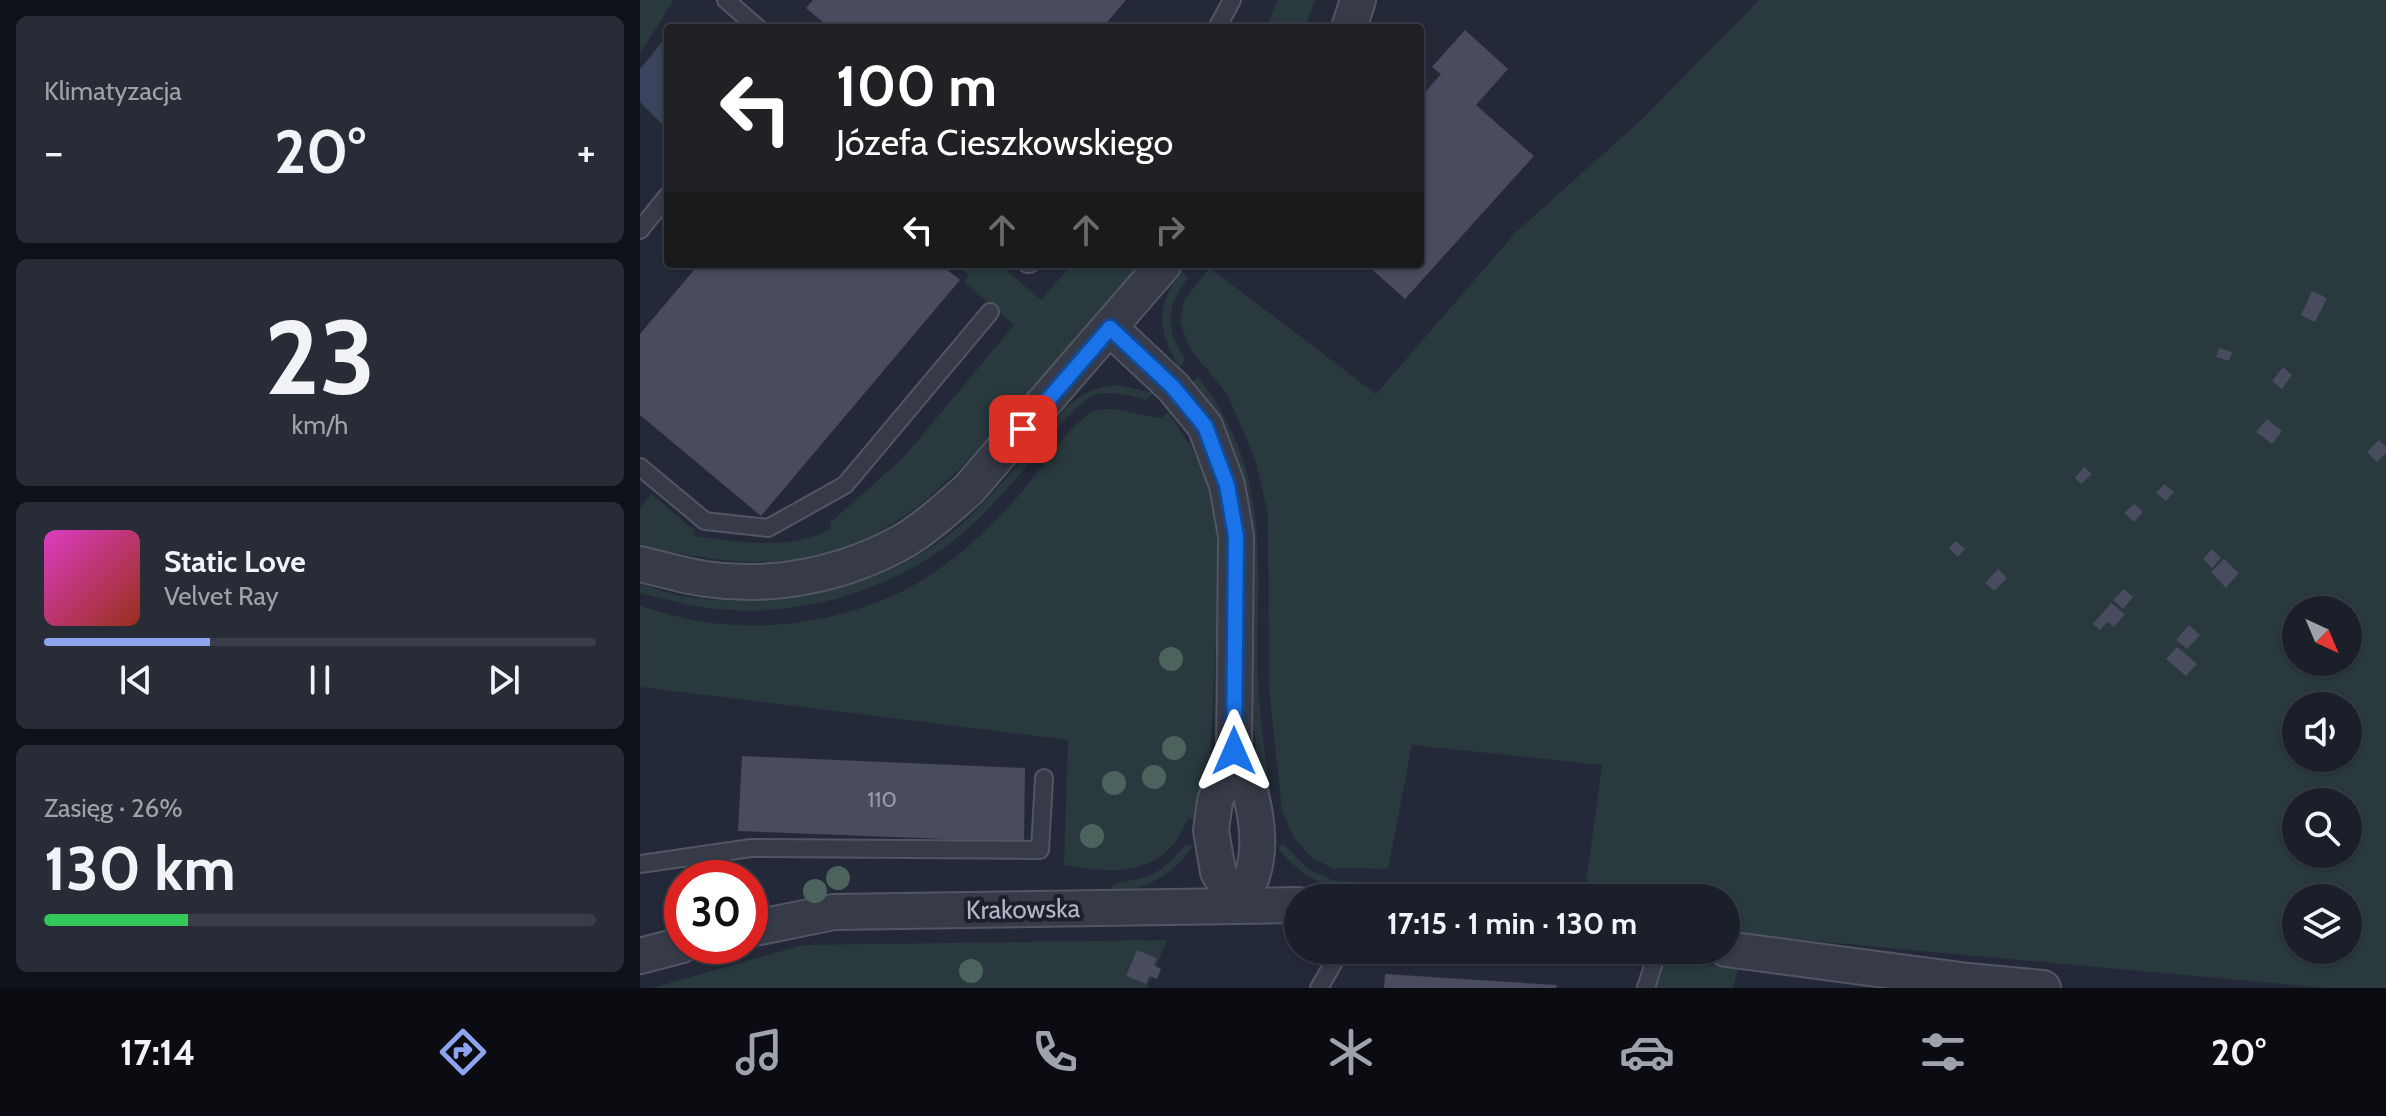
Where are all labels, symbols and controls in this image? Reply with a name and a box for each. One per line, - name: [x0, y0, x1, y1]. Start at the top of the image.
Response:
- text: 100 m: [836, 52, 997, 120]
- icon: left: [704, 56, 808, 160]
- text: Klimatyzacja: [44, 75, 182, 107]
- text: 20°: [274, 115, 366, 188]
- text: Józefa Cieszkowskiego: [836, 120, 1173, 164]
- text: −: [44, 125, 63, 178]
- text: +: [577, 125, 596, 178]
- icon: left: [896, 208, 940, 252]
- icon: ahead: [980, 208, 1024, 252]
- icon: ahead: [1064, 208, 1108, 252]
- icon: right: [1148, 208, 1192, 252]
- text: 23: [264, 294, 376, 420]
- pin: [989, 395, 1057, 463]
- icon: arrive: [1001, 407, 1045, 451]
- text: km/h: [292, 409, 348, 441]
- text: Static Love: [164, 543, 306, 580]
- text: Velvet Ray: [164, 580, 279, 612]
- north arrow: [2282, 596, 2362, 676]
- map controls: [2282, 596, 2362, 964]
- icon: previous: [114, 658, 158, 702]
- icon: pause: [298, 658, 342, 702]
- icon: next: [482, 658, 526, 702]
- button: sound: [2282, 692, 2362, 772]
- position arrow: [1192, 709, 1276, 793]
- house number: 110: [867, 786, 897, 813]
- button: search: [2282, 788, 2362, 868]
- text: Zasięg · 26%: [44, 792, 183, 824]
- text: 130 km: [44, 832, 236, 905]
- speed limit sign: 30: [664, 860, 768, 964]
- button: layers: [2282, 884, 2362, 964]
- street label: Krakowska: [966, 892, 1081, 926]
- text: 17:15 · 1 min · 130 m: [1387, 905, 1637, 942]
- icon: directions: [435, 1024, 491, 1080]
- icon: music: [731, 1024, 787, 1080]
- icon: phone: [1027, 1024, 1083, 1080]
- icon: climate: [1323, 1024, 1379, 1080]
- icon: car: [1619, 1024, 1675, 1080]
- icon: filters: [1915, 1024, 1971, 1080]
- text: 17:14: [120, 1030, 195, 1074]
- text: 20°: [2211, 1030, 2266, 1074]

